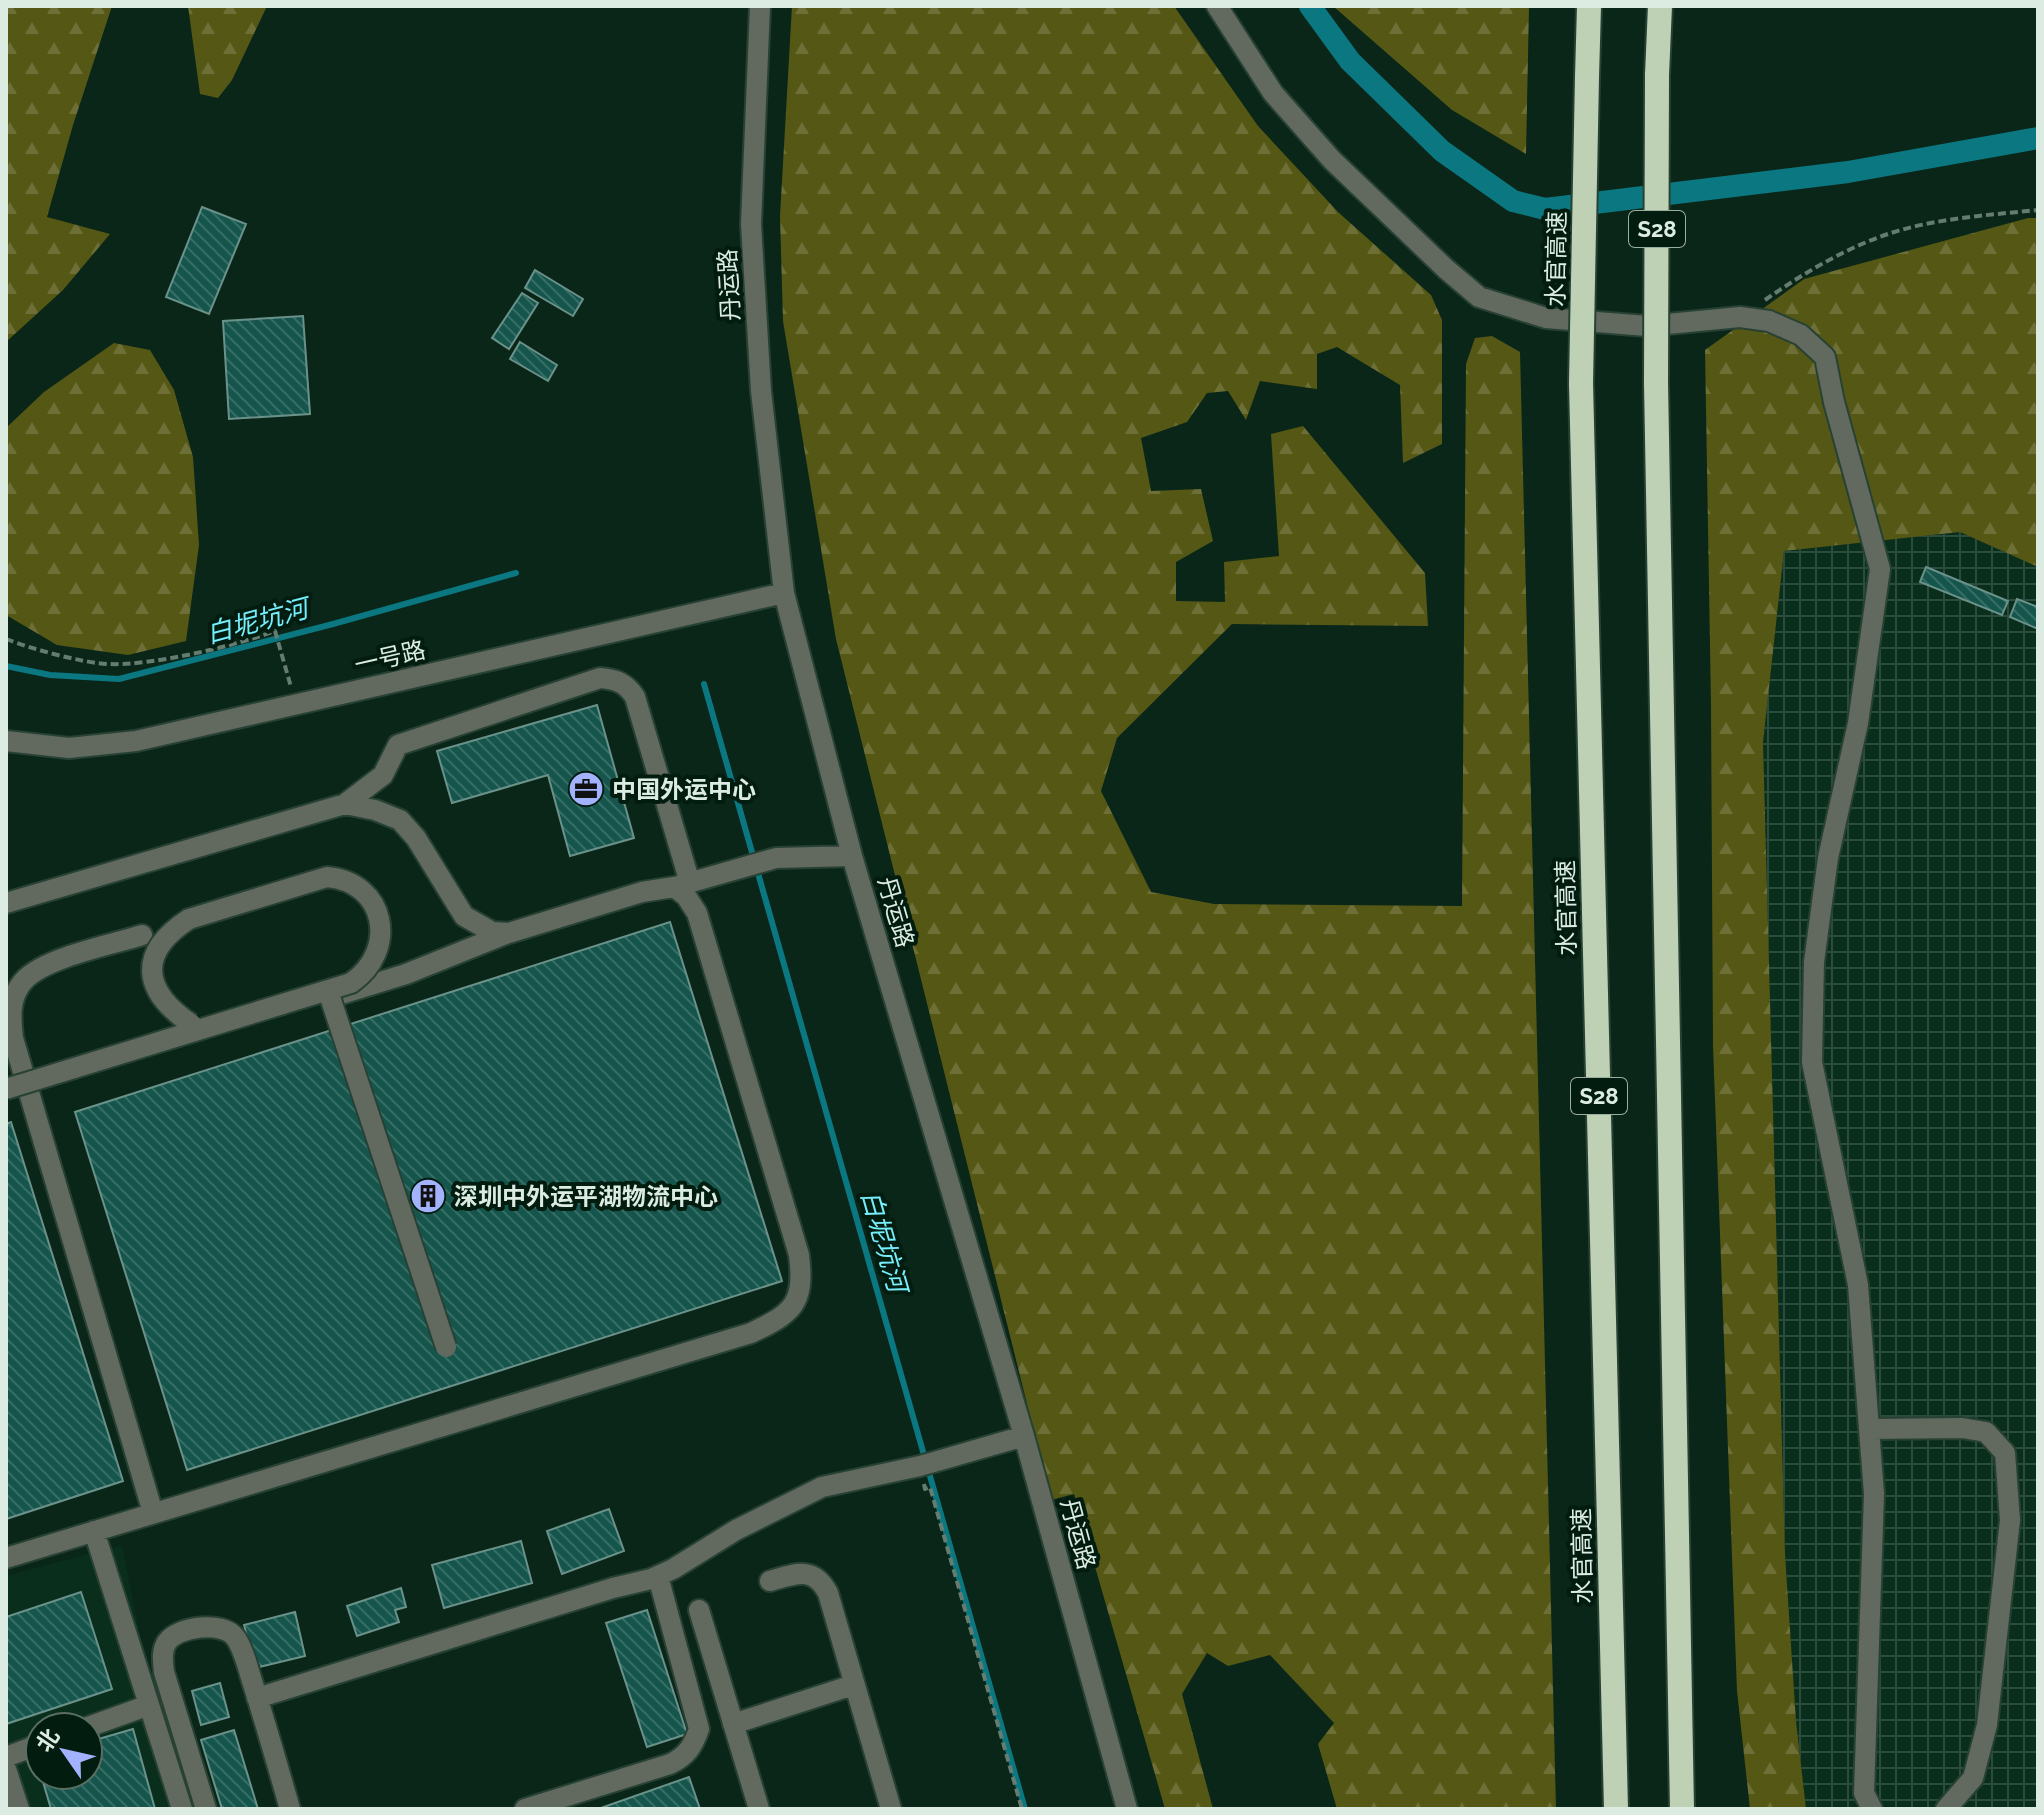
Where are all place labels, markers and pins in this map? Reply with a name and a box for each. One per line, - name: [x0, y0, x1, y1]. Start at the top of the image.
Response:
- office icon: 中国外运中心: [567, 770, 605, 808]
- place label: 中国外运中心: [612, 775, 756, 804]
- building icon: 深圳中外运平湖物流中心: [409, 1177, 447, 1215]
- place label: 深圳中外运平湖物流中心: [454, 1182, 718, 1211]

